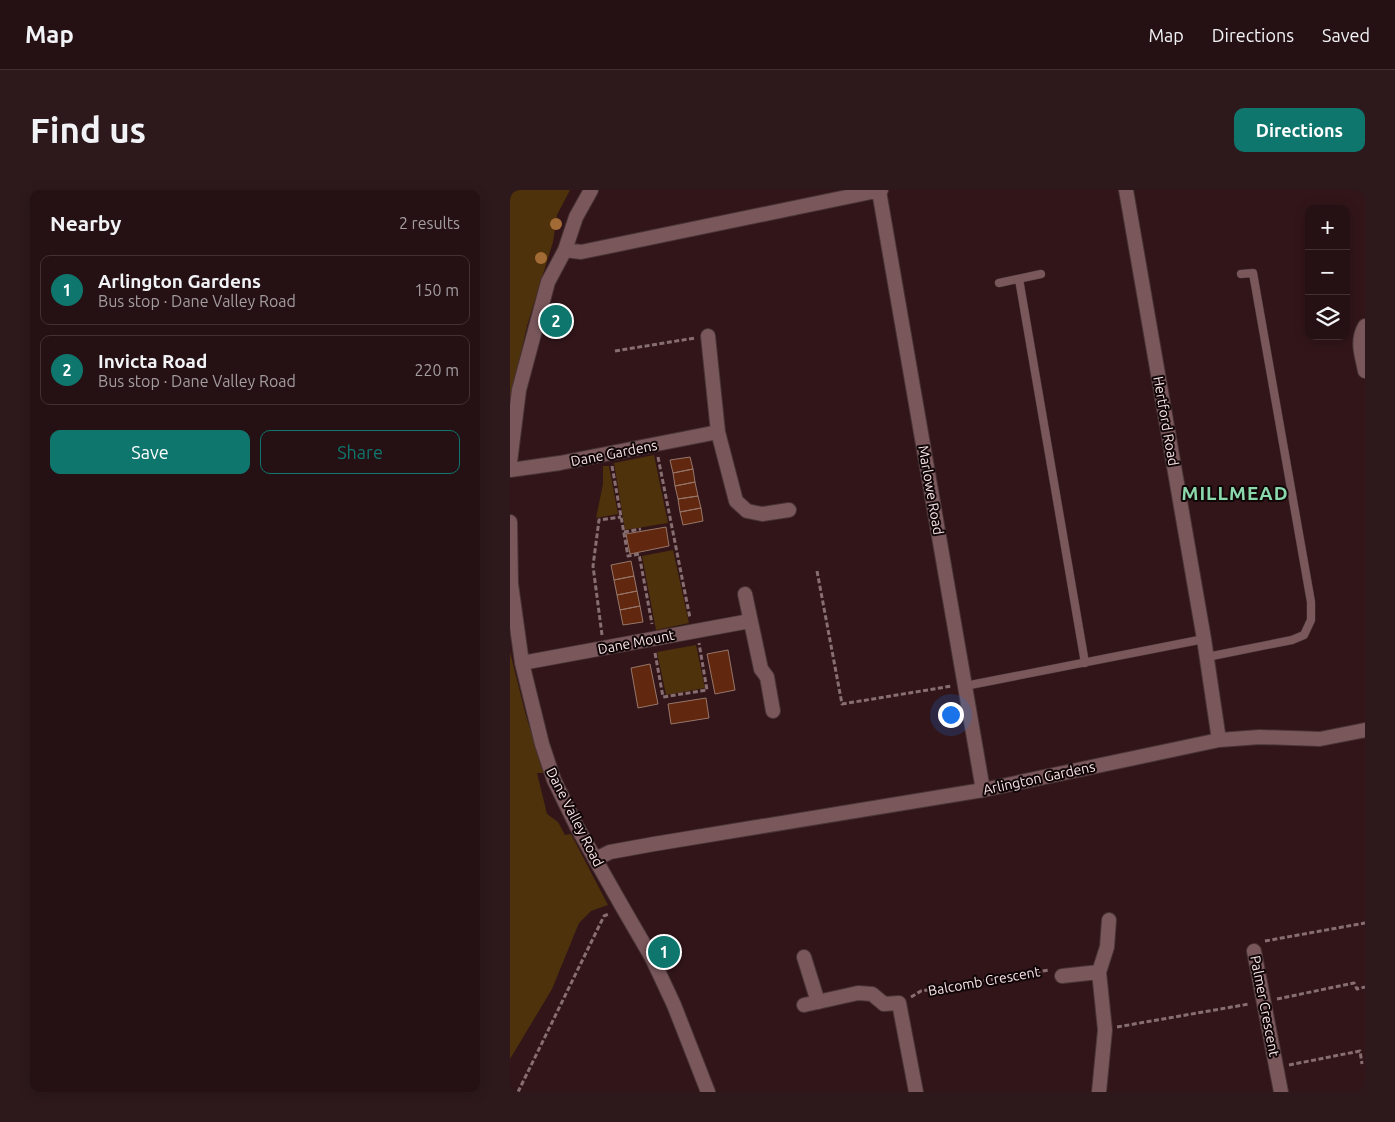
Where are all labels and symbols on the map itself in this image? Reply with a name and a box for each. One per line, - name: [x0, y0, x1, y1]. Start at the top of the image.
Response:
- pin: 2: [540, 302, 572, 340]
- street label: Hertford Road: [1150, 375, 1182, 467]
- street label: Dane Gardens: [569, 437, 659, 469]
- street label: Marlowe Road: [915, 444, 947, 536]
- district label: MILLMEAD: [1181, 482, 1289, 504]
- street label: Dane Mount: [596, 627, 676, 657]
- your location: [938, 702, 964, 728]
- street label: Arlington Gardens: [982, 758, 1096, 798]
- street label: Dane Valley Road: [543, 765, 607, 869]
- pin: 1: [648, 933, 680, 971]
- street label: Palmer Crescent: [1247, 954, 1283, 1058]
- street label: Balcomb Crescent: [927, 963, 1042, 999]

